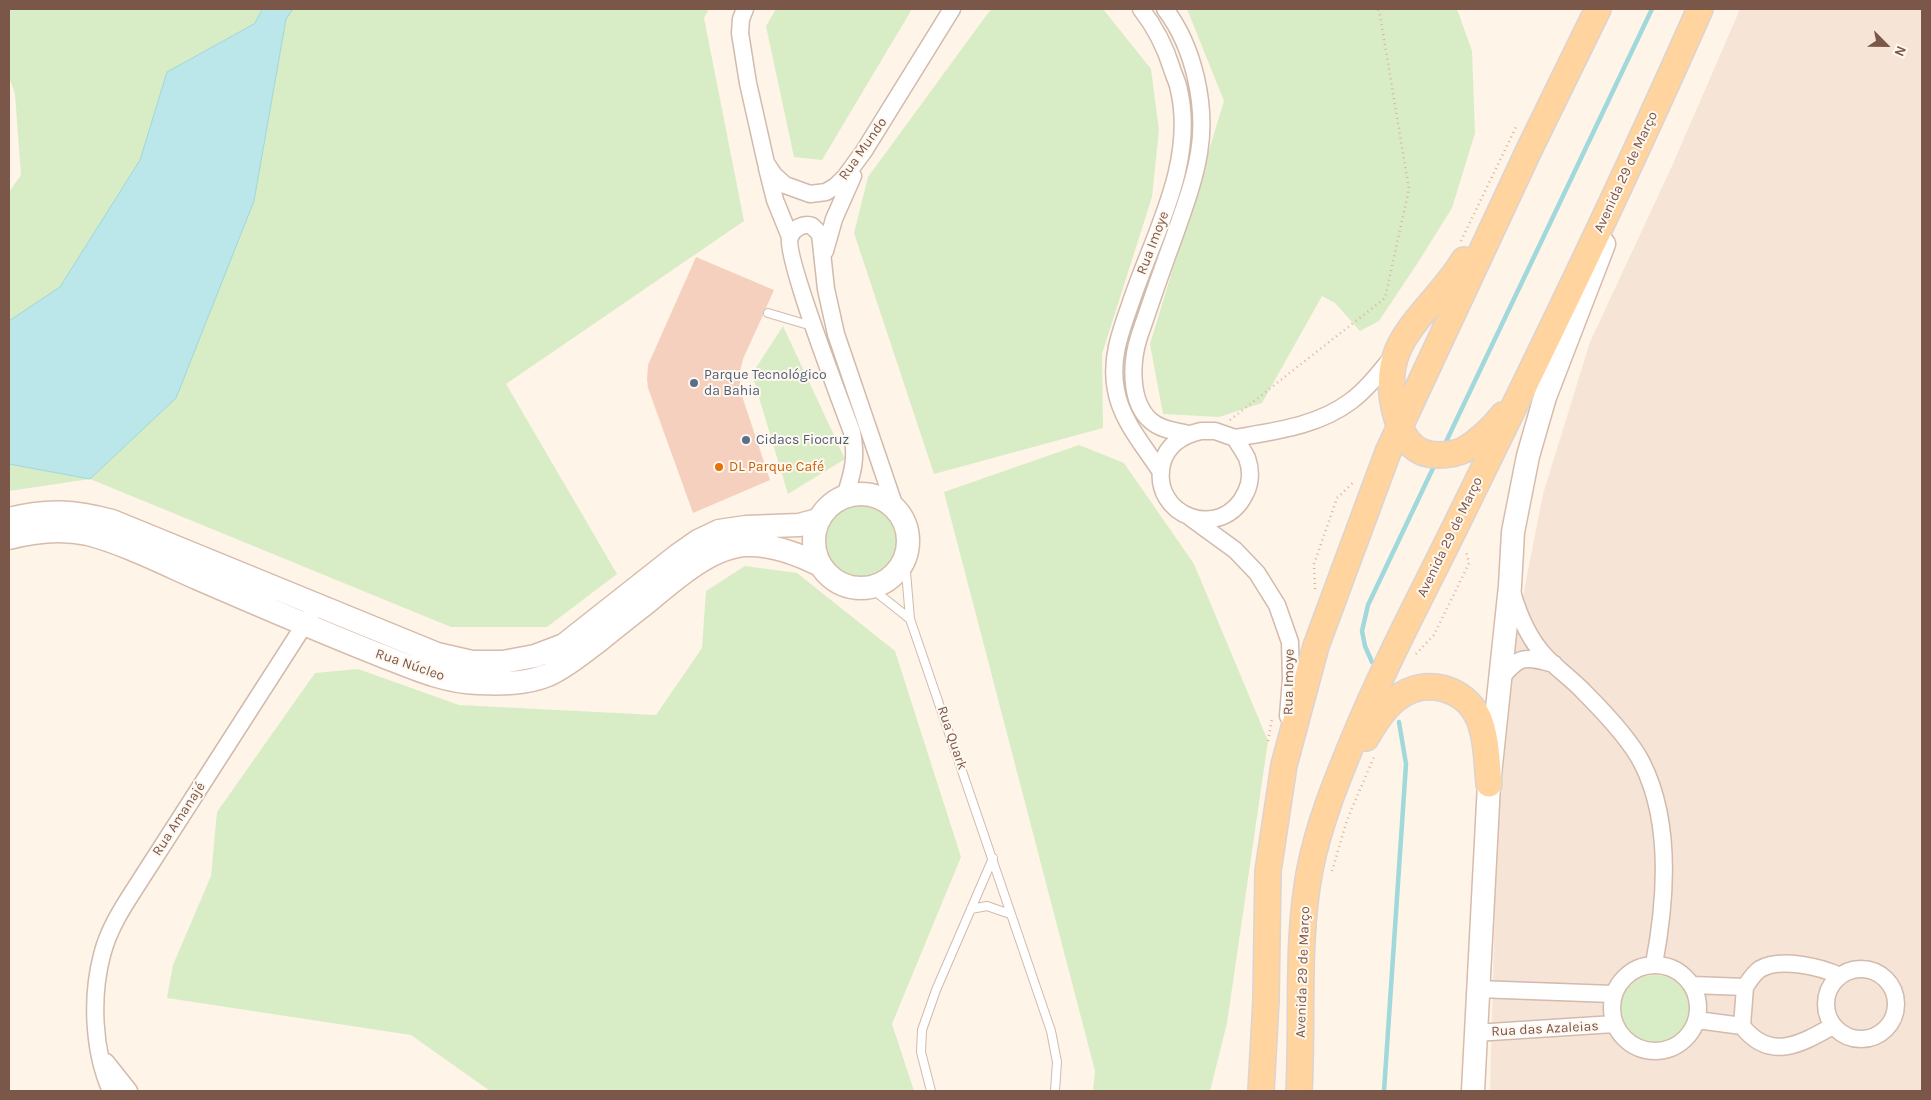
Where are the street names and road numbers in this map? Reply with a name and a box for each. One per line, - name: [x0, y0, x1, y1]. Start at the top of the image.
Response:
- street label: Avenida 29 de Março: [1591, 109, 1661, 235]
- street label: Rua Mundo: [835, 114, 891, 184]
- street label: Rua Imoye: [1133, 209, 1173, 277]
- street label: Avenida 29 de Março: [1414, 474, 1486, 600]
- street label: Rua Núcleo: [373, 645, 447, 685]
- street label: Rua Imoye: [1280, 649, 1298, 715]
- street label: Rua Quark: [933, 704, 971, 772]
- street label: Rua Amanajé: [149, 779, 209, 859]
- street label: Avenida 29 de Março: [1292, 906, 1314, 1038]
- street label: Rua das Azaleias: [1491, 1018, 1599, 1040]

